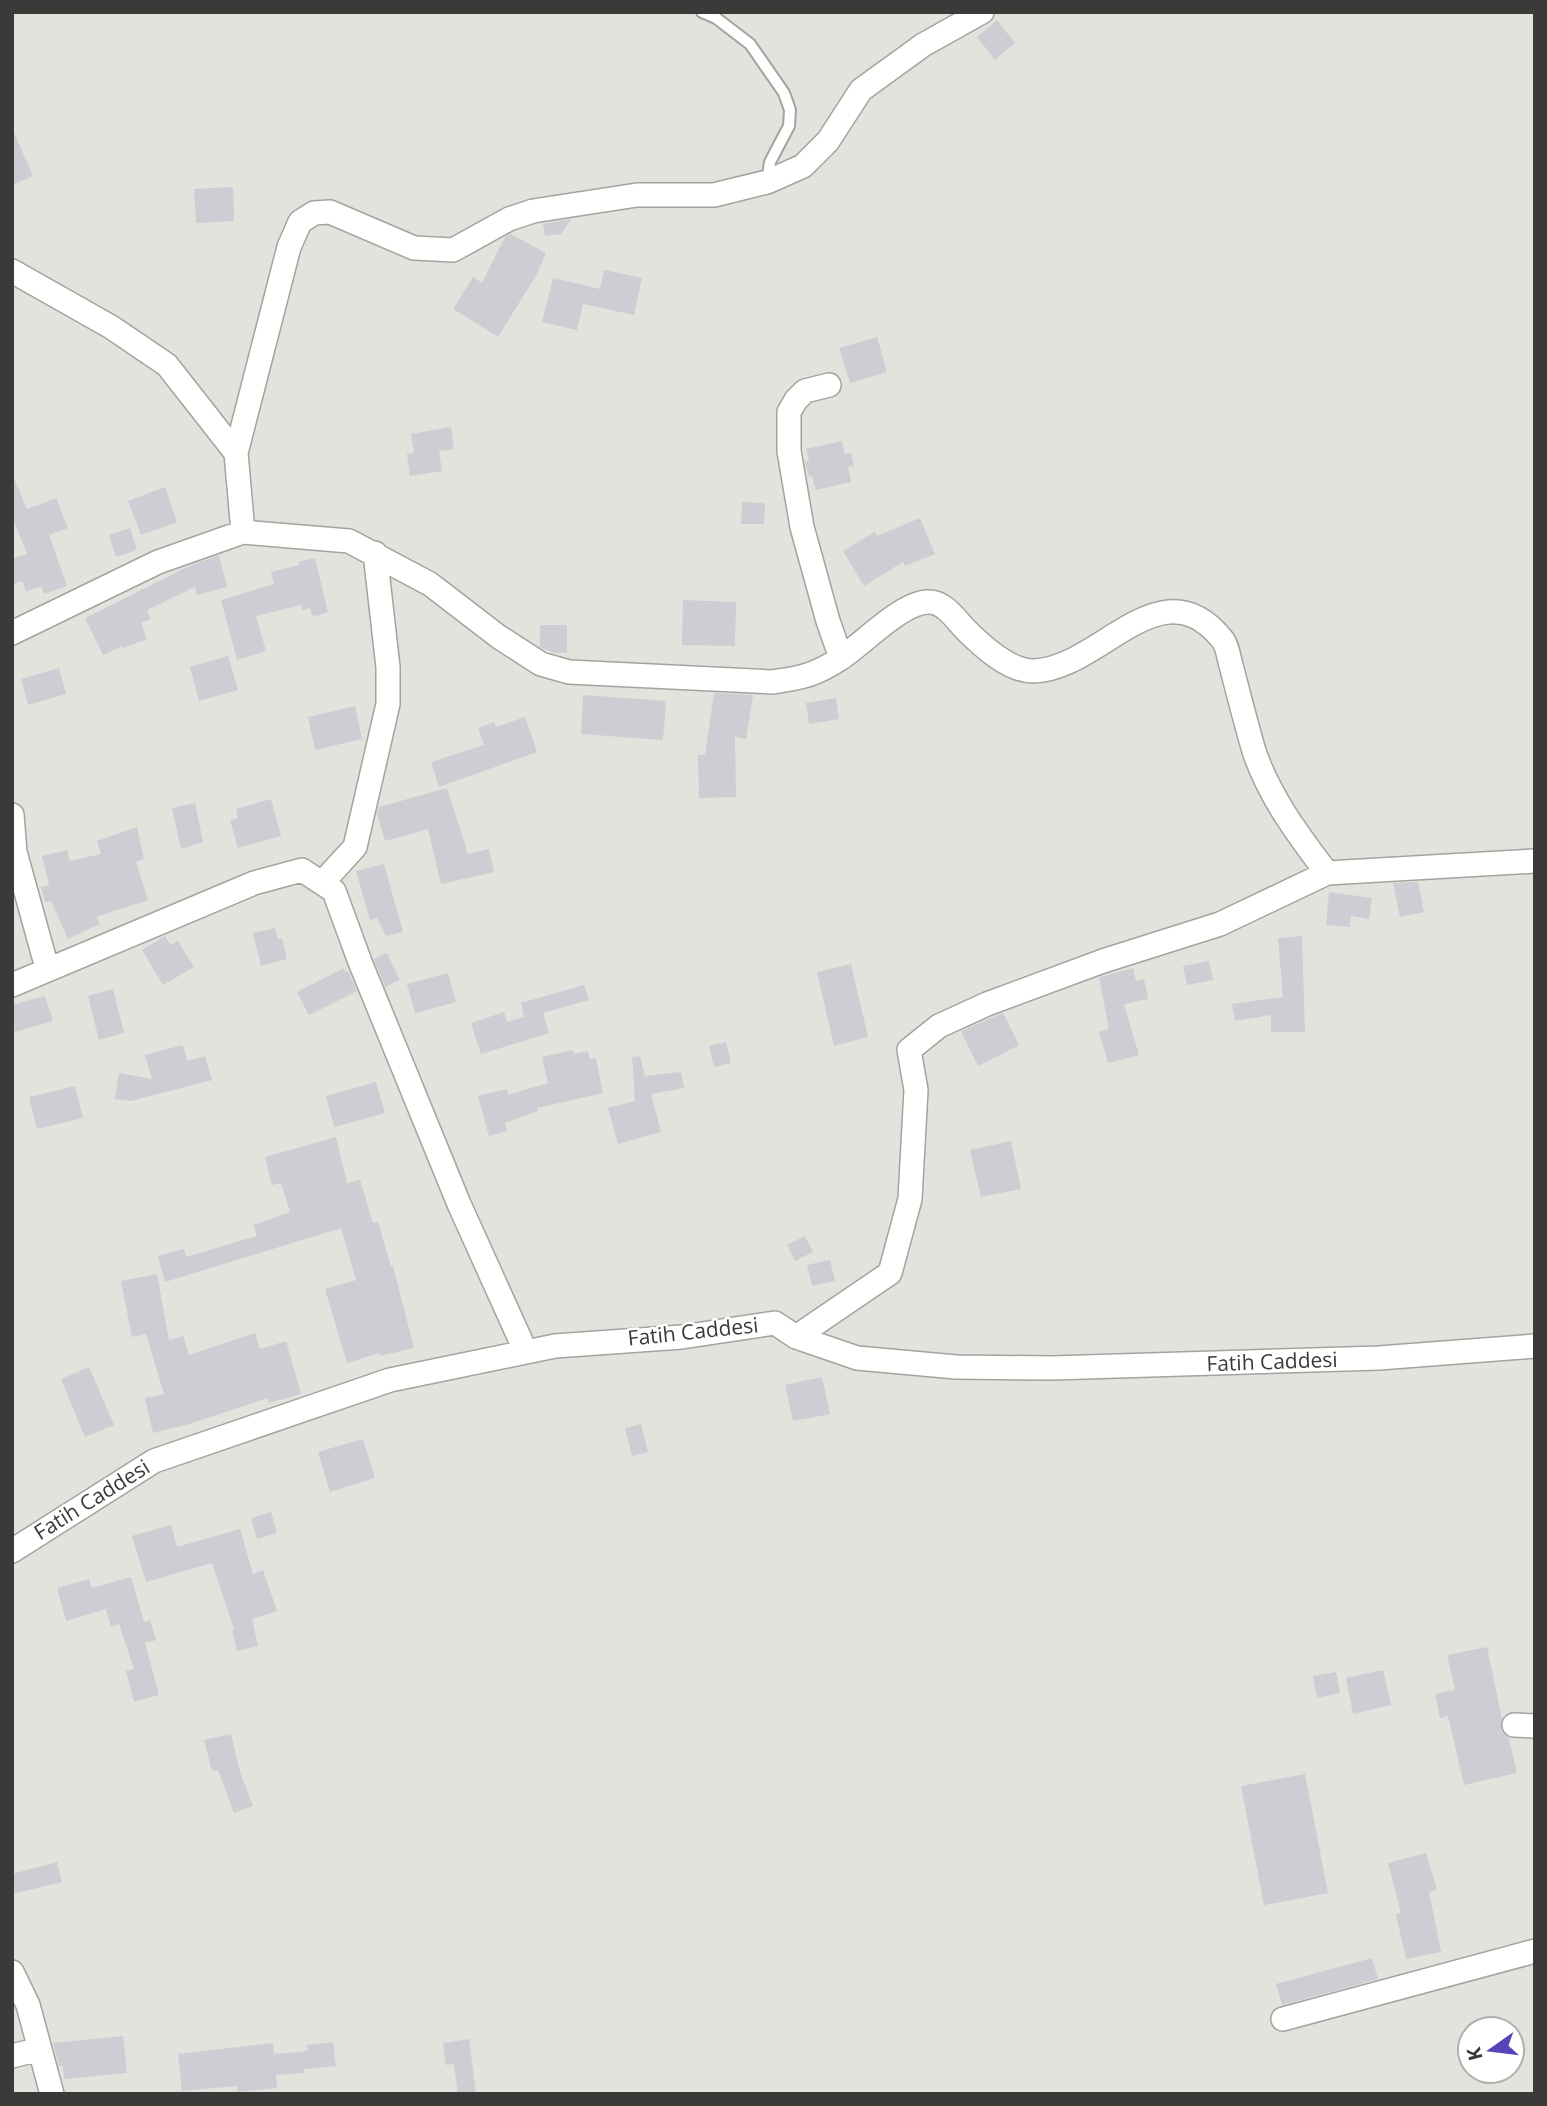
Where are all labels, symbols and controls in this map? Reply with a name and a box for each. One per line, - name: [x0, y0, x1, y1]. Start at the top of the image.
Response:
- street label: Fatih Caddesi: [626, 1310, 760, 1352]
- street label: Fatih Caddesi: [1206, 1345, 1338, 1377]
- street label: Fatih Caddesi: [28, 1452, 155, 1546]
- north arrow: [1456, 2015, 1526, 2085]
- text: K: [1460, 2044, 1489, 2063]

